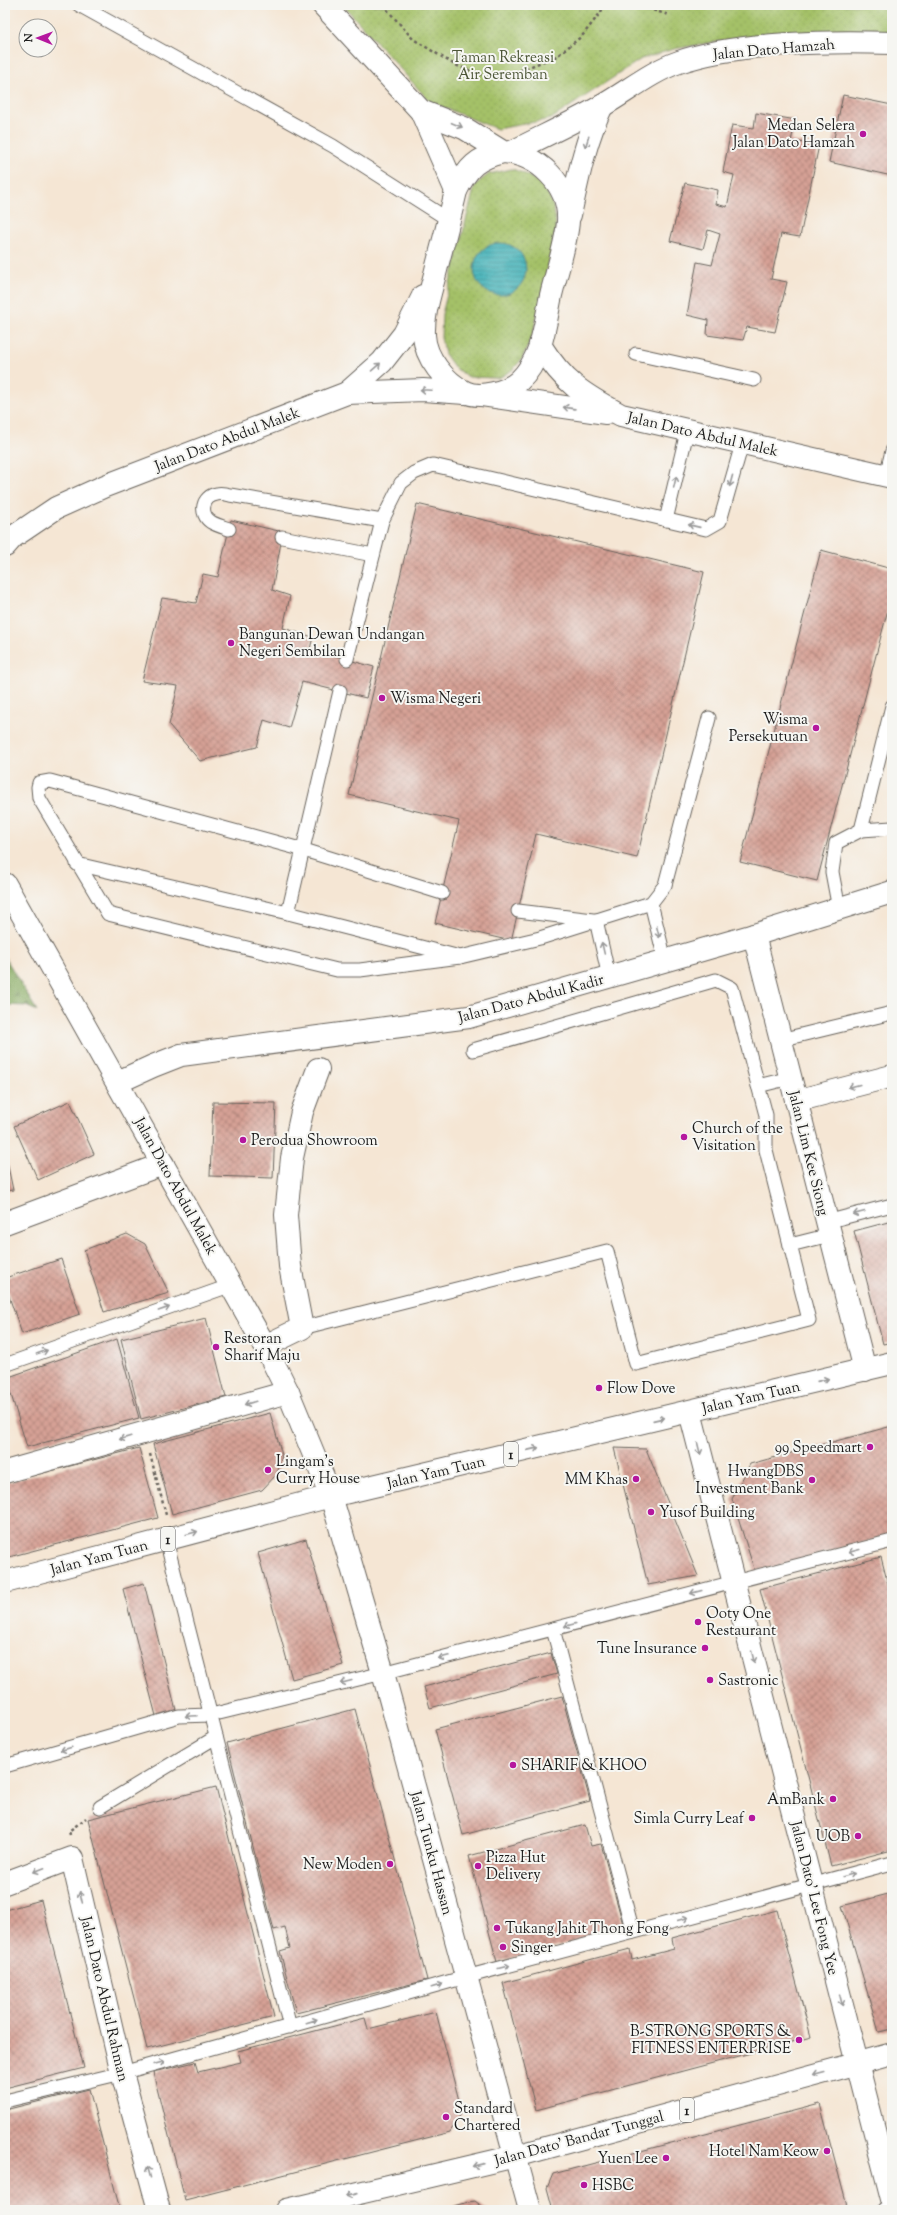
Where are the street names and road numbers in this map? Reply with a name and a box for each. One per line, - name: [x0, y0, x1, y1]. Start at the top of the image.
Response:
- street label: Jalan Dato Hamzah: [711, 35, 836, 66]
- street label: Jalan Dato Abdul Malek: [151, 403, 303, 478]
- street label: Jalan Dato Abdul Malek: [624, 408, 780, 463]
- street label: Jalan Dato Abdul Kadir: [455, 970, 607, 1029]
- street label: Jalan Lim Kee Siong: [782, 1088, 833, 1218]
- street label: Jalan Dato Abdul Malek: [128, 1113, 221, 1259]
- street label: Jalan Yam Tuan: [699, 1377, 803, 1420]
- road number: 1: [504, 1442, 518, 1466]
- street label: Jalan Yam Tuan: [384, 1452, 488, 1495]
- road number: 1: [161, 1527, 175, 1551]
- street label: Jalan Yam Tuan: [47, 1535, 151, 1582]
- street label: Jalan Tunku Hassan: [404, 1788, 457, 1918]
- street label: Jalan Dato' Lee Fong Yee: [784, 1818, 843, 1978]
- street label: Jalan Dato Abdul Rahman: [74, 1914, 133, 2084]
- road number: 1: [680, 2098, 694, 2122]
- street label: Jalan Dato' Bandar Tunggal: [491, 2107, 666, 2172]

